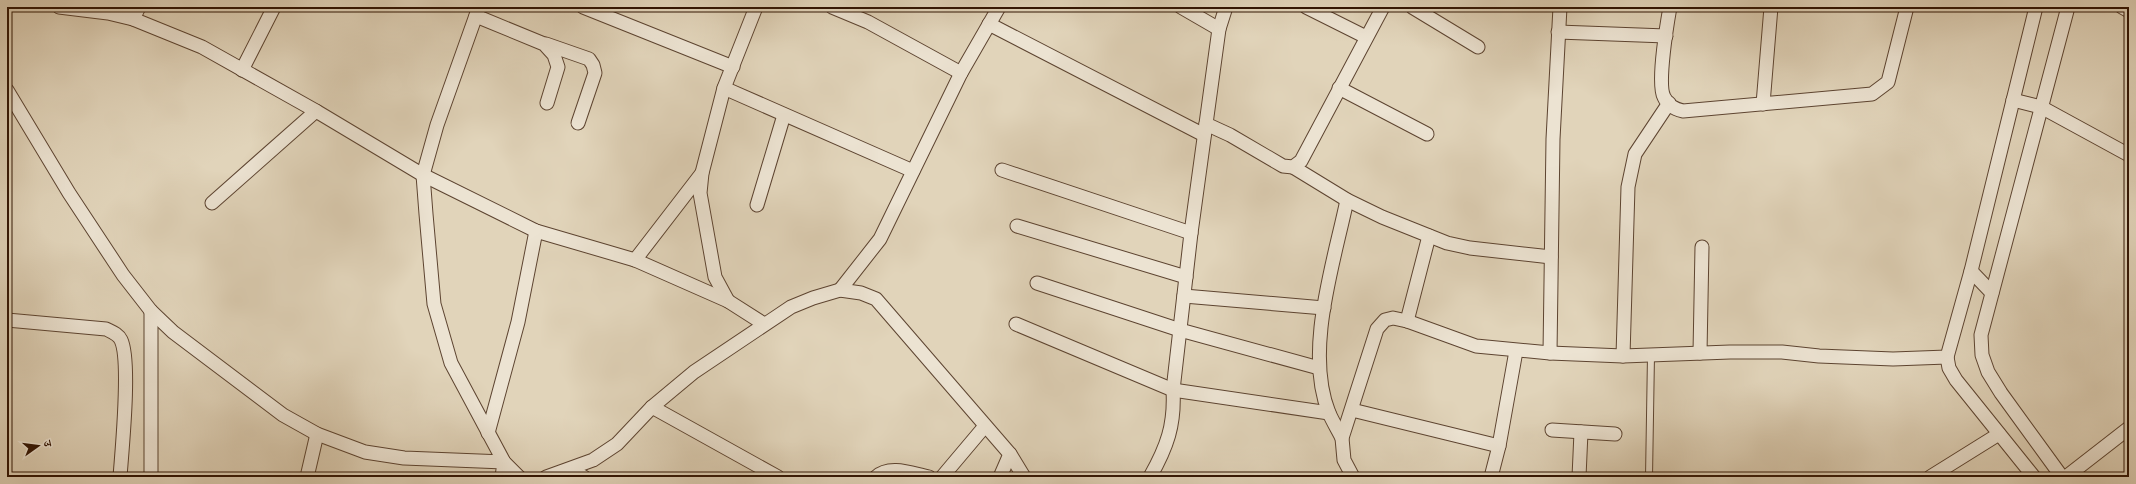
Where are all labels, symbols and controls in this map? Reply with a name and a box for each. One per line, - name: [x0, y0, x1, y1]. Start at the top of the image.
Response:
- north arrow: [18, 426, 58, 466]
- text: उ: [40, 438, 55, 449]

